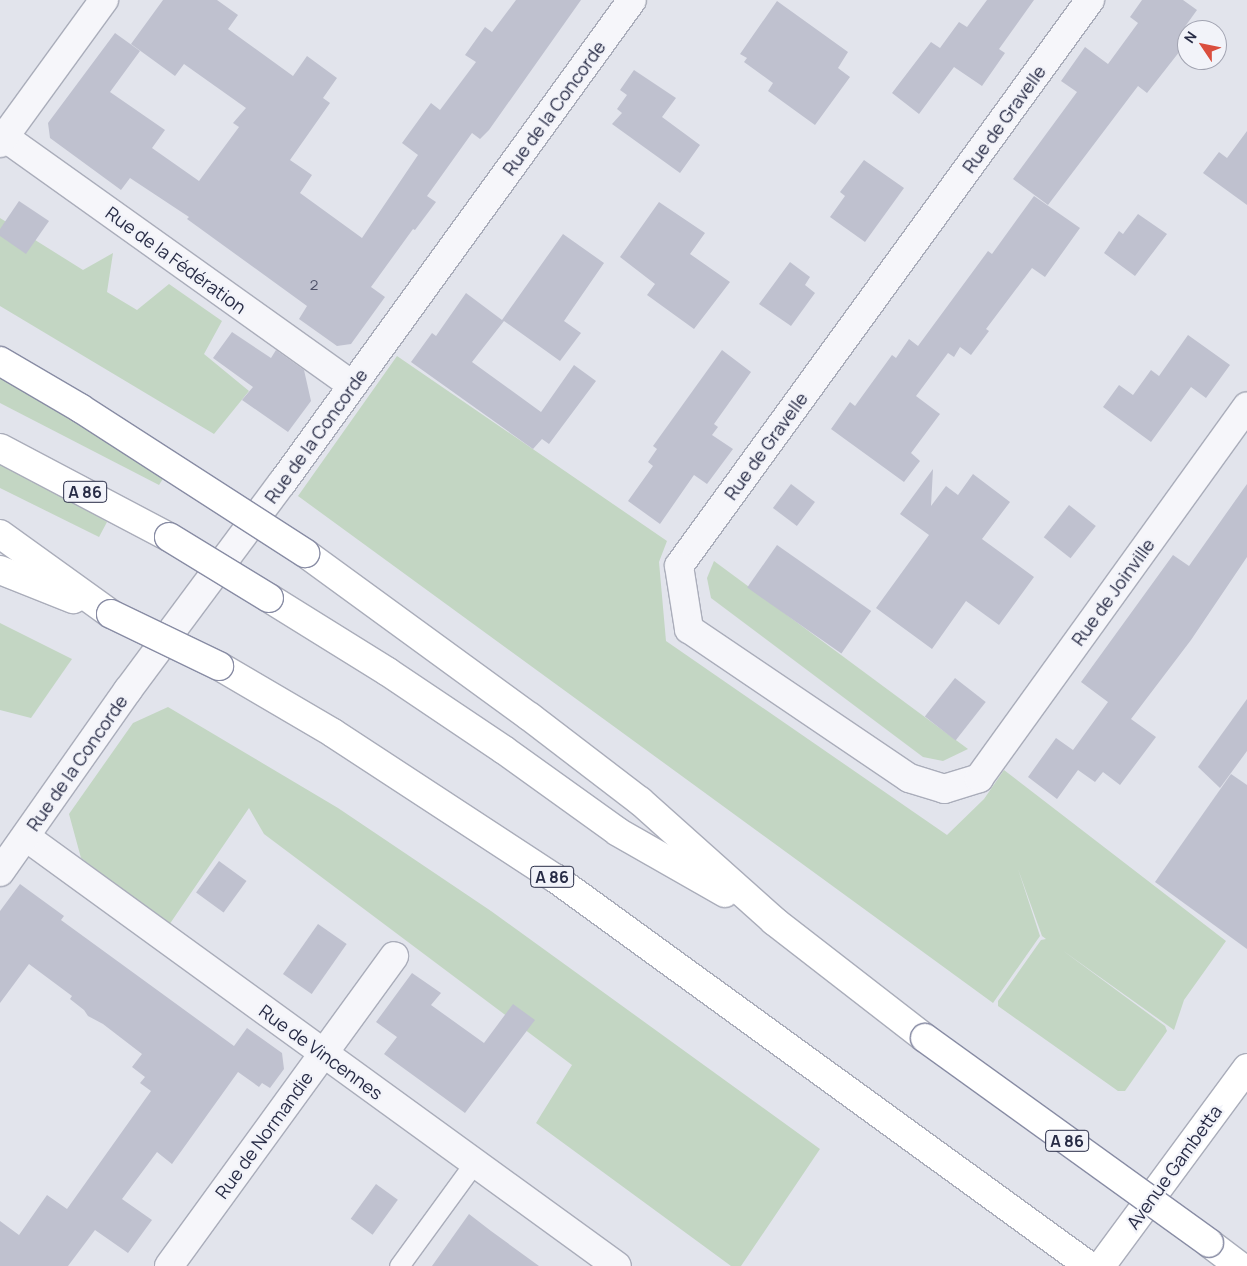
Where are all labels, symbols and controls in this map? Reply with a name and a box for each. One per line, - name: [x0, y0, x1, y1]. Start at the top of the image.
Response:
- north arrow: [1177, 20, 1227, 70]
- text: N: [1179, 27, 1201, 46]
- street label: Rue de la Concorde: [498, 37, 610, 179]
- street label: Rue de Gravelle: [958, 61, 1050, 177]
- street label: Rue de la Fédération: [102, 202, 250, 318]
- house number: 2: [310, 276, 318, 294]
- street label: Rue de la Concorde: [260, 365, 372, 507]
- street label: Rue de Gravelle: [720, 388, 812, 504]
- road number: A 86: [62, 478, 108, 506]
- street label: Rue de Joinville: [1067, 534, 1159, 650]
- street label: Rue de la Concorde: [22, 691, 132, 835]
- road number: A 86: [530, 864, 574, 890]
- street label: Rue de Vincennes: [255, 1000, 387, 1104]
- street label: Rue de Normandie: [211, 1067, 317, 1203]
- street label: Avenue Gambetta: [1122, 1101, 1226, 1233]
- road number: A 86: [1044, 1128, 1090, 1154]

